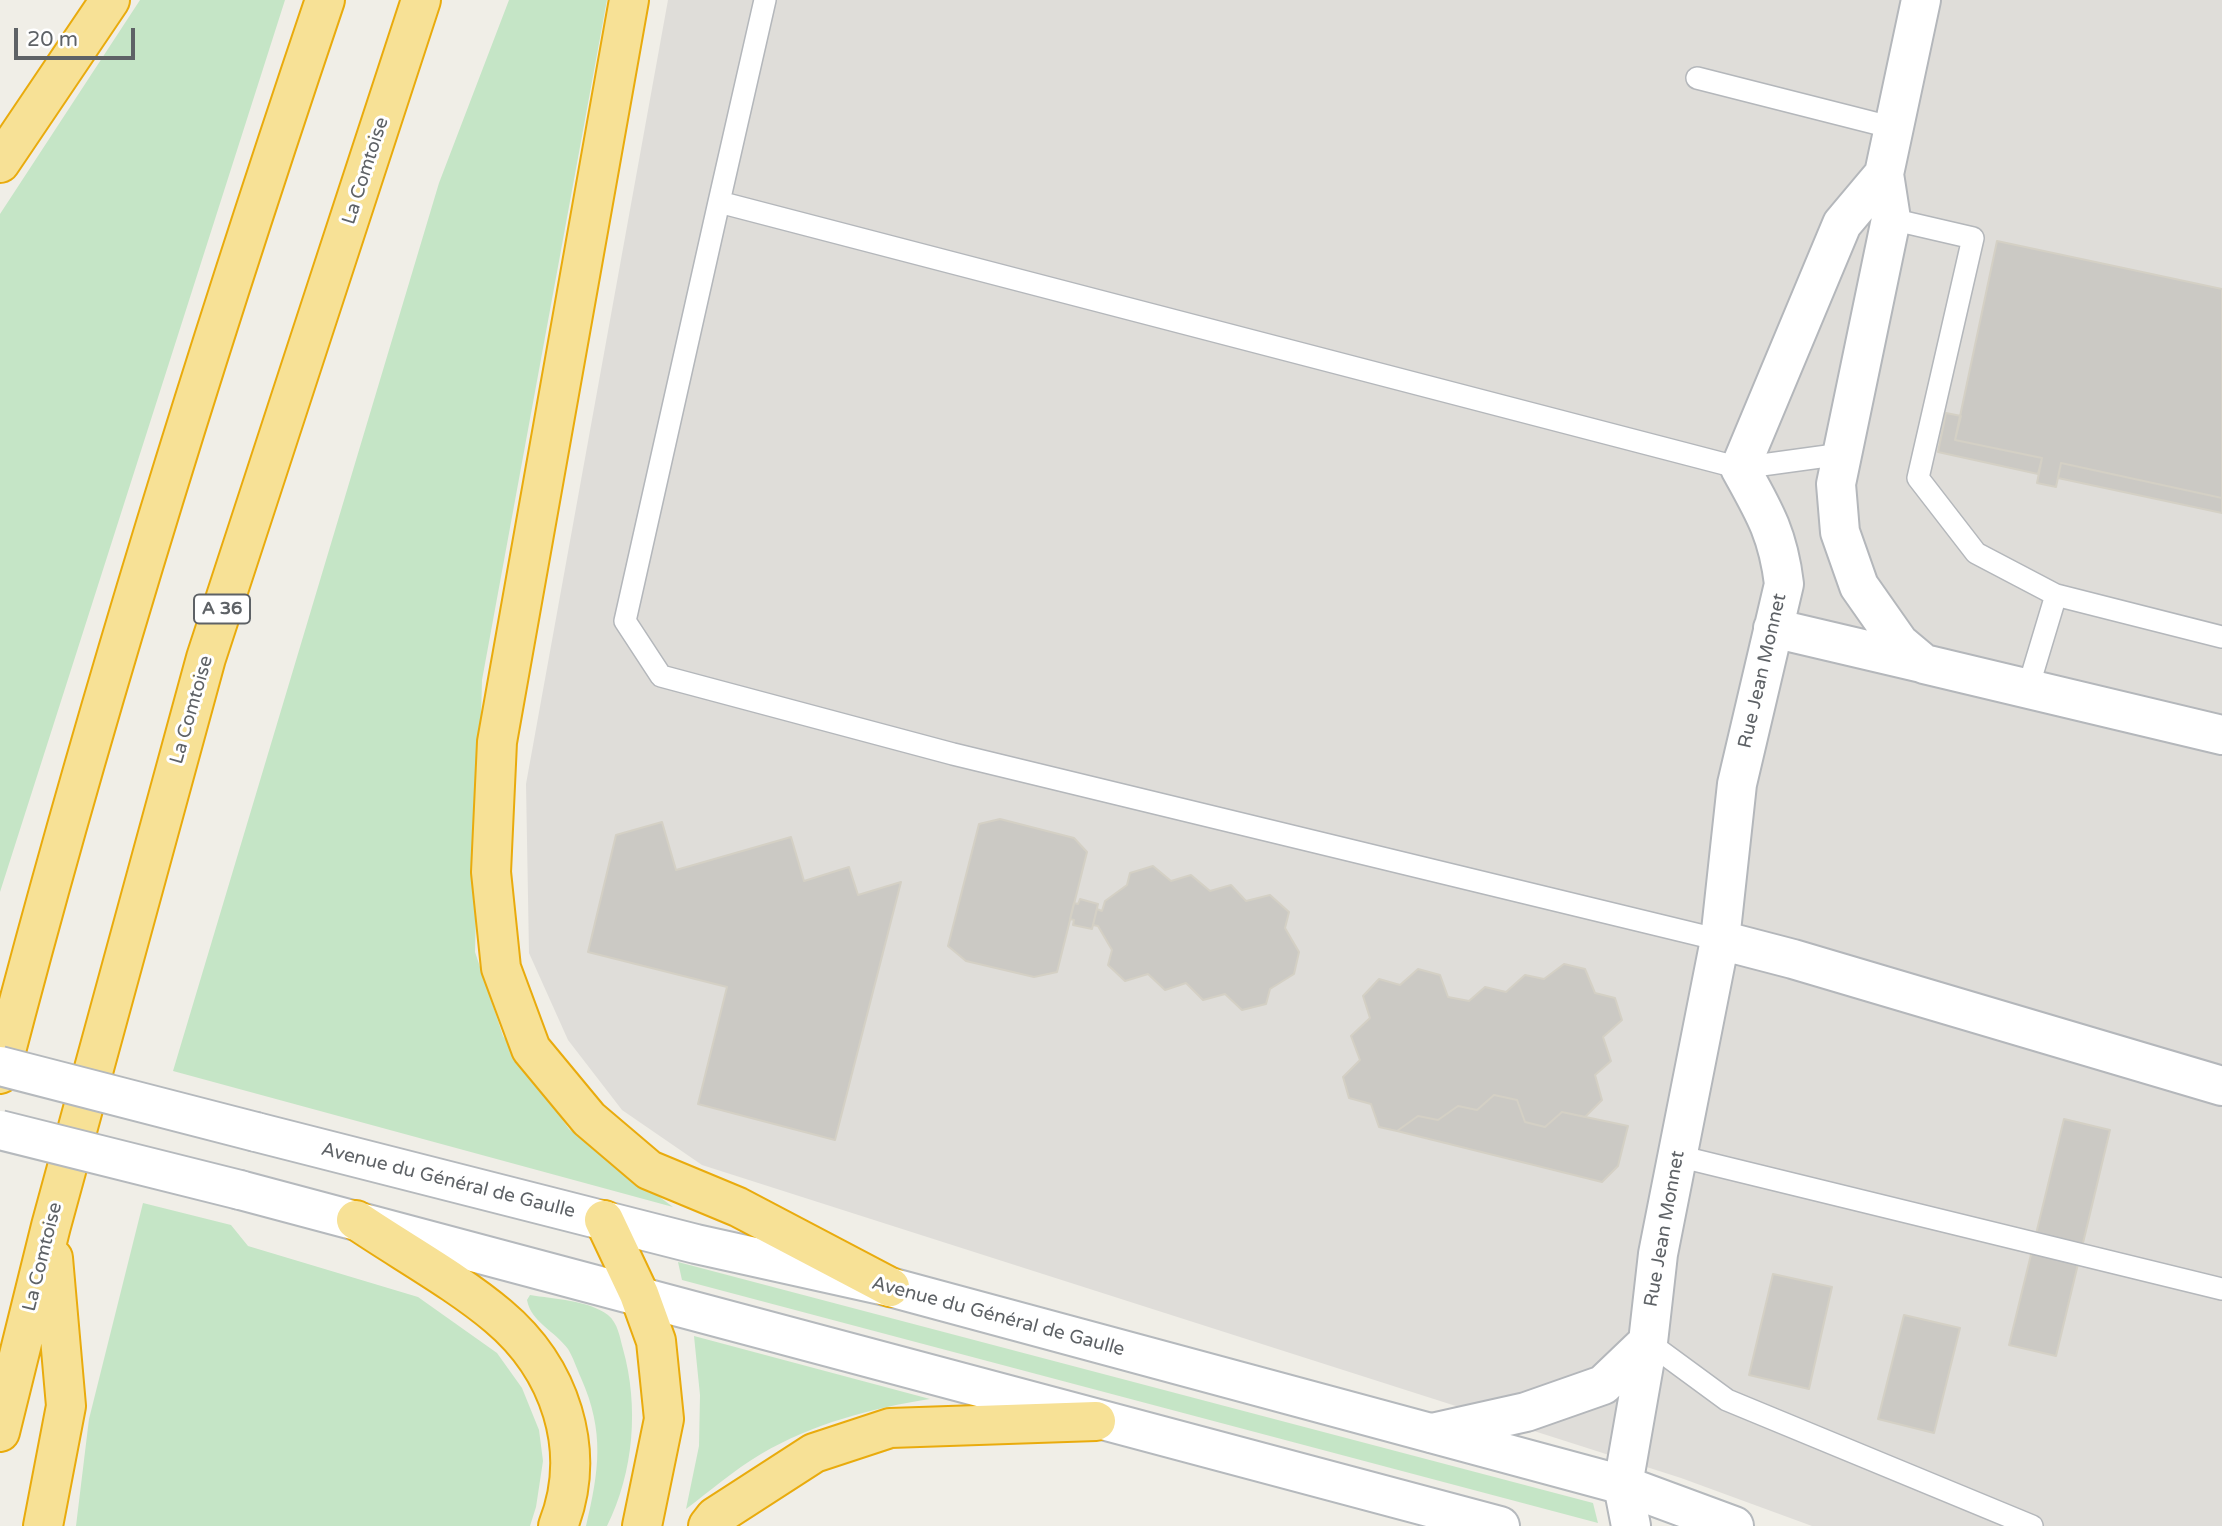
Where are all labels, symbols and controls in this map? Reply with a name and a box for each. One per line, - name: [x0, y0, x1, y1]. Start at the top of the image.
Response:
- scale bar: [18, 14, 138, 58]
- text: 20 m: [27, 27, 78, 52]
- street label: La Comtoise: [338, 114, 394, 228]
- street label: Rue Jean Monnet: [1734, 591, 1792, 751]
- road number: A 36: [194, 594, 250, 624]
- street label: La Comtoise: [166, 653, 218, 767]
- street label: Avenue du Général de Gaulle: [319, 1138, 577, 1224]
- street label: Rue Jean Monnet: [1640, 1149, 1690, 1309]
- street label: La Comtoise: [18, 1200, 68, 1314]
- street label: Avenue du Général de Gaulle: [869, 1272, 1127, 1362]

